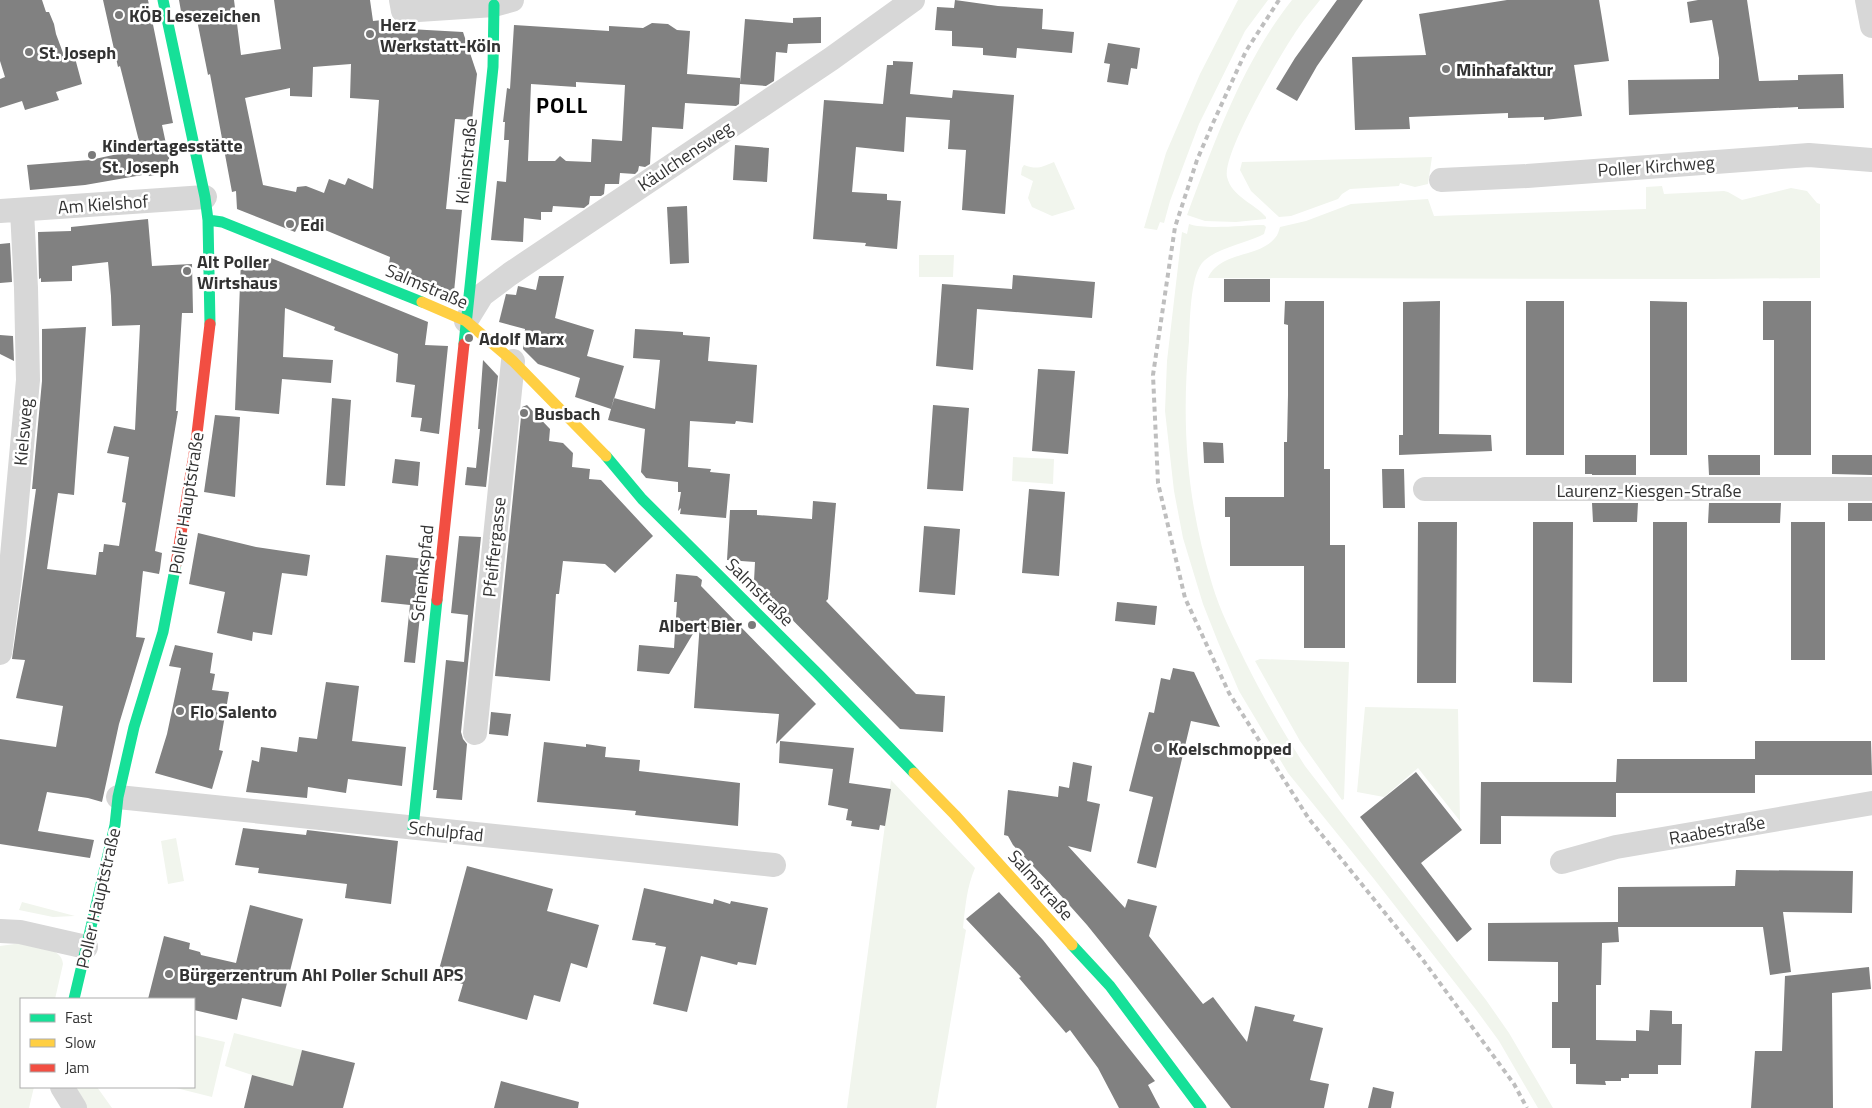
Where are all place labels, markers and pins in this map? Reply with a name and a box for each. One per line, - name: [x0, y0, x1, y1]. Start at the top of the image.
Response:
- place label: KÖB Lesezeichen: [129, 2, 261, 29]
- marker: KÖB Lesezeichen: [113, 9, 125, 21]
- place label: Herz Werkstatt-Köln: [380, 11, 501, 59]
- marker: Herz Werkstatt-Köln: [364, 28, 376, 40]
- place label: St. Joseph: [39, 39, 116, 66]
- marker: St. Joseph: [23, 46, 35, 58]
- place label: Minhafaktur: [1456, 56, 1554, 83]
- marker: Minhafaktur: [1440, 63, 1452, 75]
- place label: Kindertagesstätte St. Joseph: [102, 132, 243, 180]
- marker: Kindertagesstätte St. Joseph: [86, 149, 98, 161]
- place label: Edi: [300, 211, 324, 238]
- marker: Edi: [284, 218, 296, 230]
- place label: Alt Poller Wirtshaus: [197, 248, 278, 296]
- marker: Alt Poller Wirtshaus: [181, 265, 193, 277]
- place label: Adolf Marx: [479, 325, 565, 352]
- marker: Adolf Marx: [463, 332, 475, 344]
- place label: Busbach: [534, 400, 600, 427]
- marker: Busbach: [518, 407, 530, 419]
- place label: Albert Bier: [659, 612, 742, 639]
- marker: Albert Bier: [746, 619, 758, 631]
- place label: Flo Salento: [190, 698, 277, 725]
- marker: Flo Salento: [174, 705, 186, 717]
- place label: Koelschmopped: [1168, 735, 1292, 762]
- marker: Koelschmopped: [1152, 742, 1164, 754]
- place label: Bürgerzentrum Ahl Poller Schull APS: [179, 961, 464, 988]
- marker: Bürgerzentrum Ahl Poller Schull APS: [163, 968, 175, 980]

